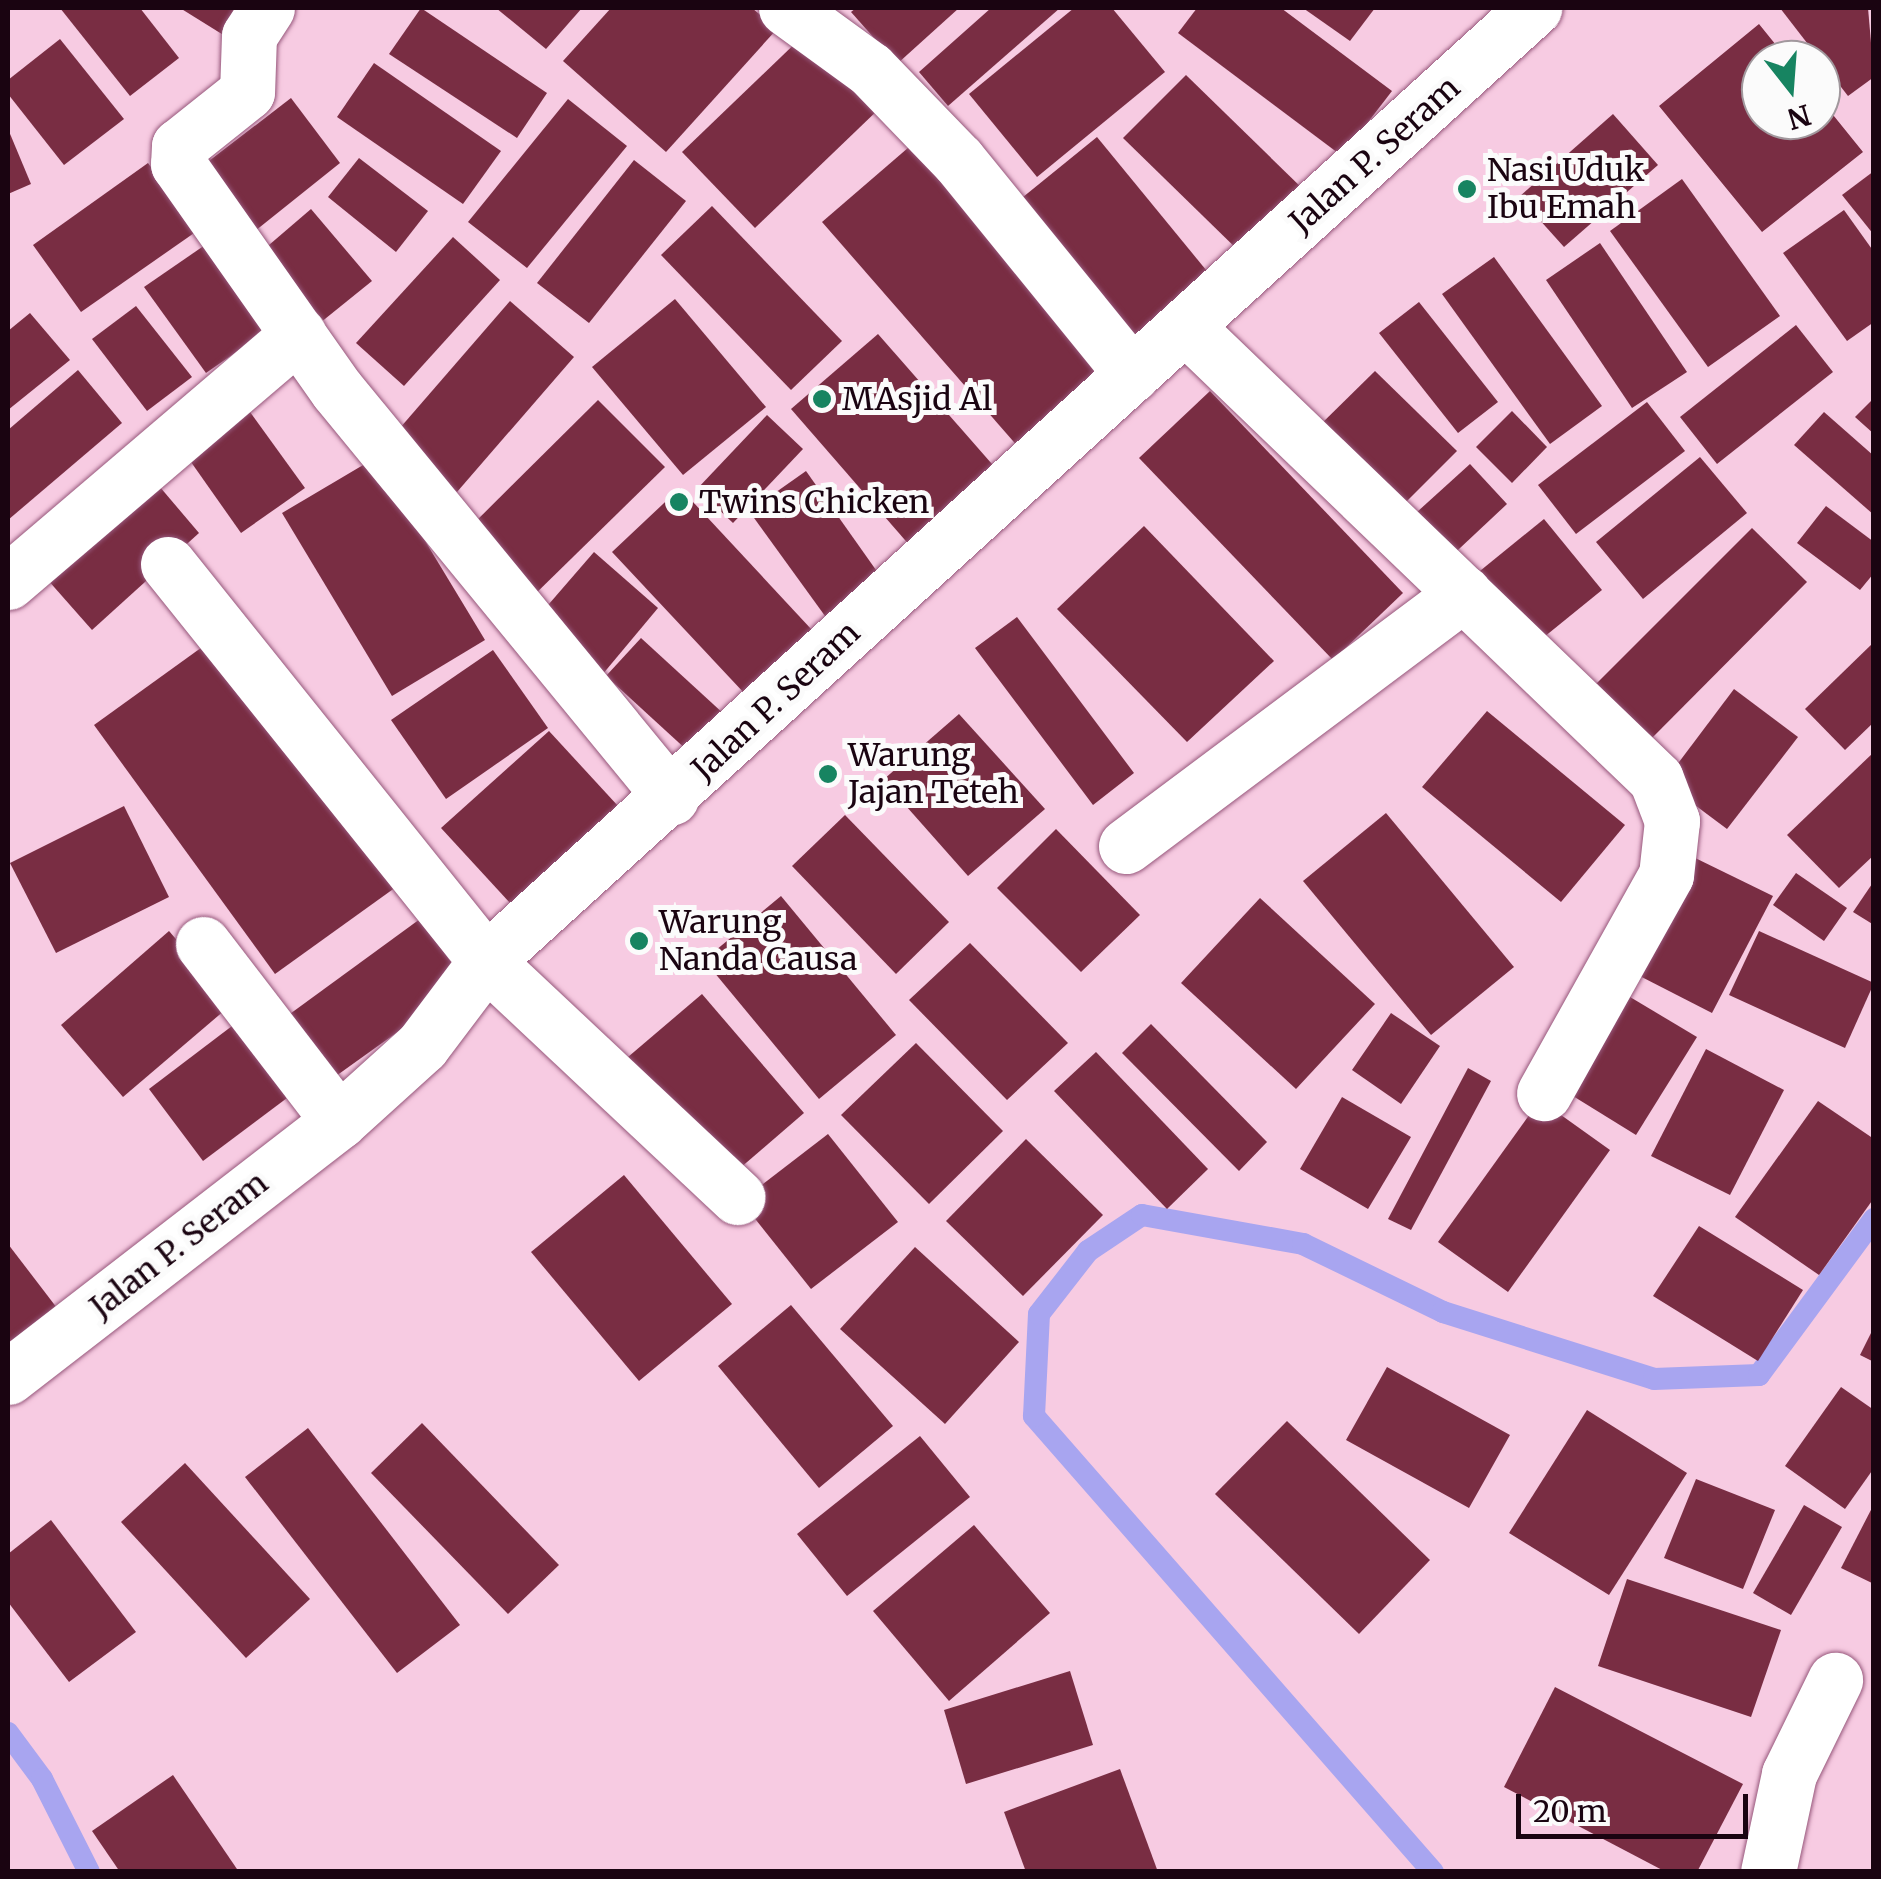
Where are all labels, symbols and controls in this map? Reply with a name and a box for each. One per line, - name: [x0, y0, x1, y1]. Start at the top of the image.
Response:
- north arrow: [1741, 40, 1841, 140]
- street label: Jalan P. Seram: [1282, 69, 1468, 241]
- text: N: [1783, 96, 1815, 137]
- place label: Nasi Uduk Ibu Emah: [1487, 152, 1645, 227]
- marker: Nasi Uduk Ibu Emah: [1456, 178, 1478, 200]
- place label: MAsjid Al: [842, 380, 992, 418]
- marker: MAsjid Al: [811, 388, 833, 410]
- place label: Twins Chicken: [699, 483, 930, 521]
- marker: Twins Chicken: [668, 491, 690, 513]
- street label: Jalan P. Seram: [684, 614, 868, 788]
- place label: Warung Jajan Teteh: [848, 737, 1019, 812]
- marker: Warung Jajan Teteh: [817, 763, 839, 785]
- place label: Warung Nanda Causa: [659, 904, 857, 979]
- marker: Warung Nanda Causa: [628, 930, 650, 952]
- street label: Jalan P. Seram: [82, 1164, 276, 1326]
- scale bar: [1521, 1774, 1754, 1836]
- text: 20 m: [1533, 1792, 1606, 1830]

